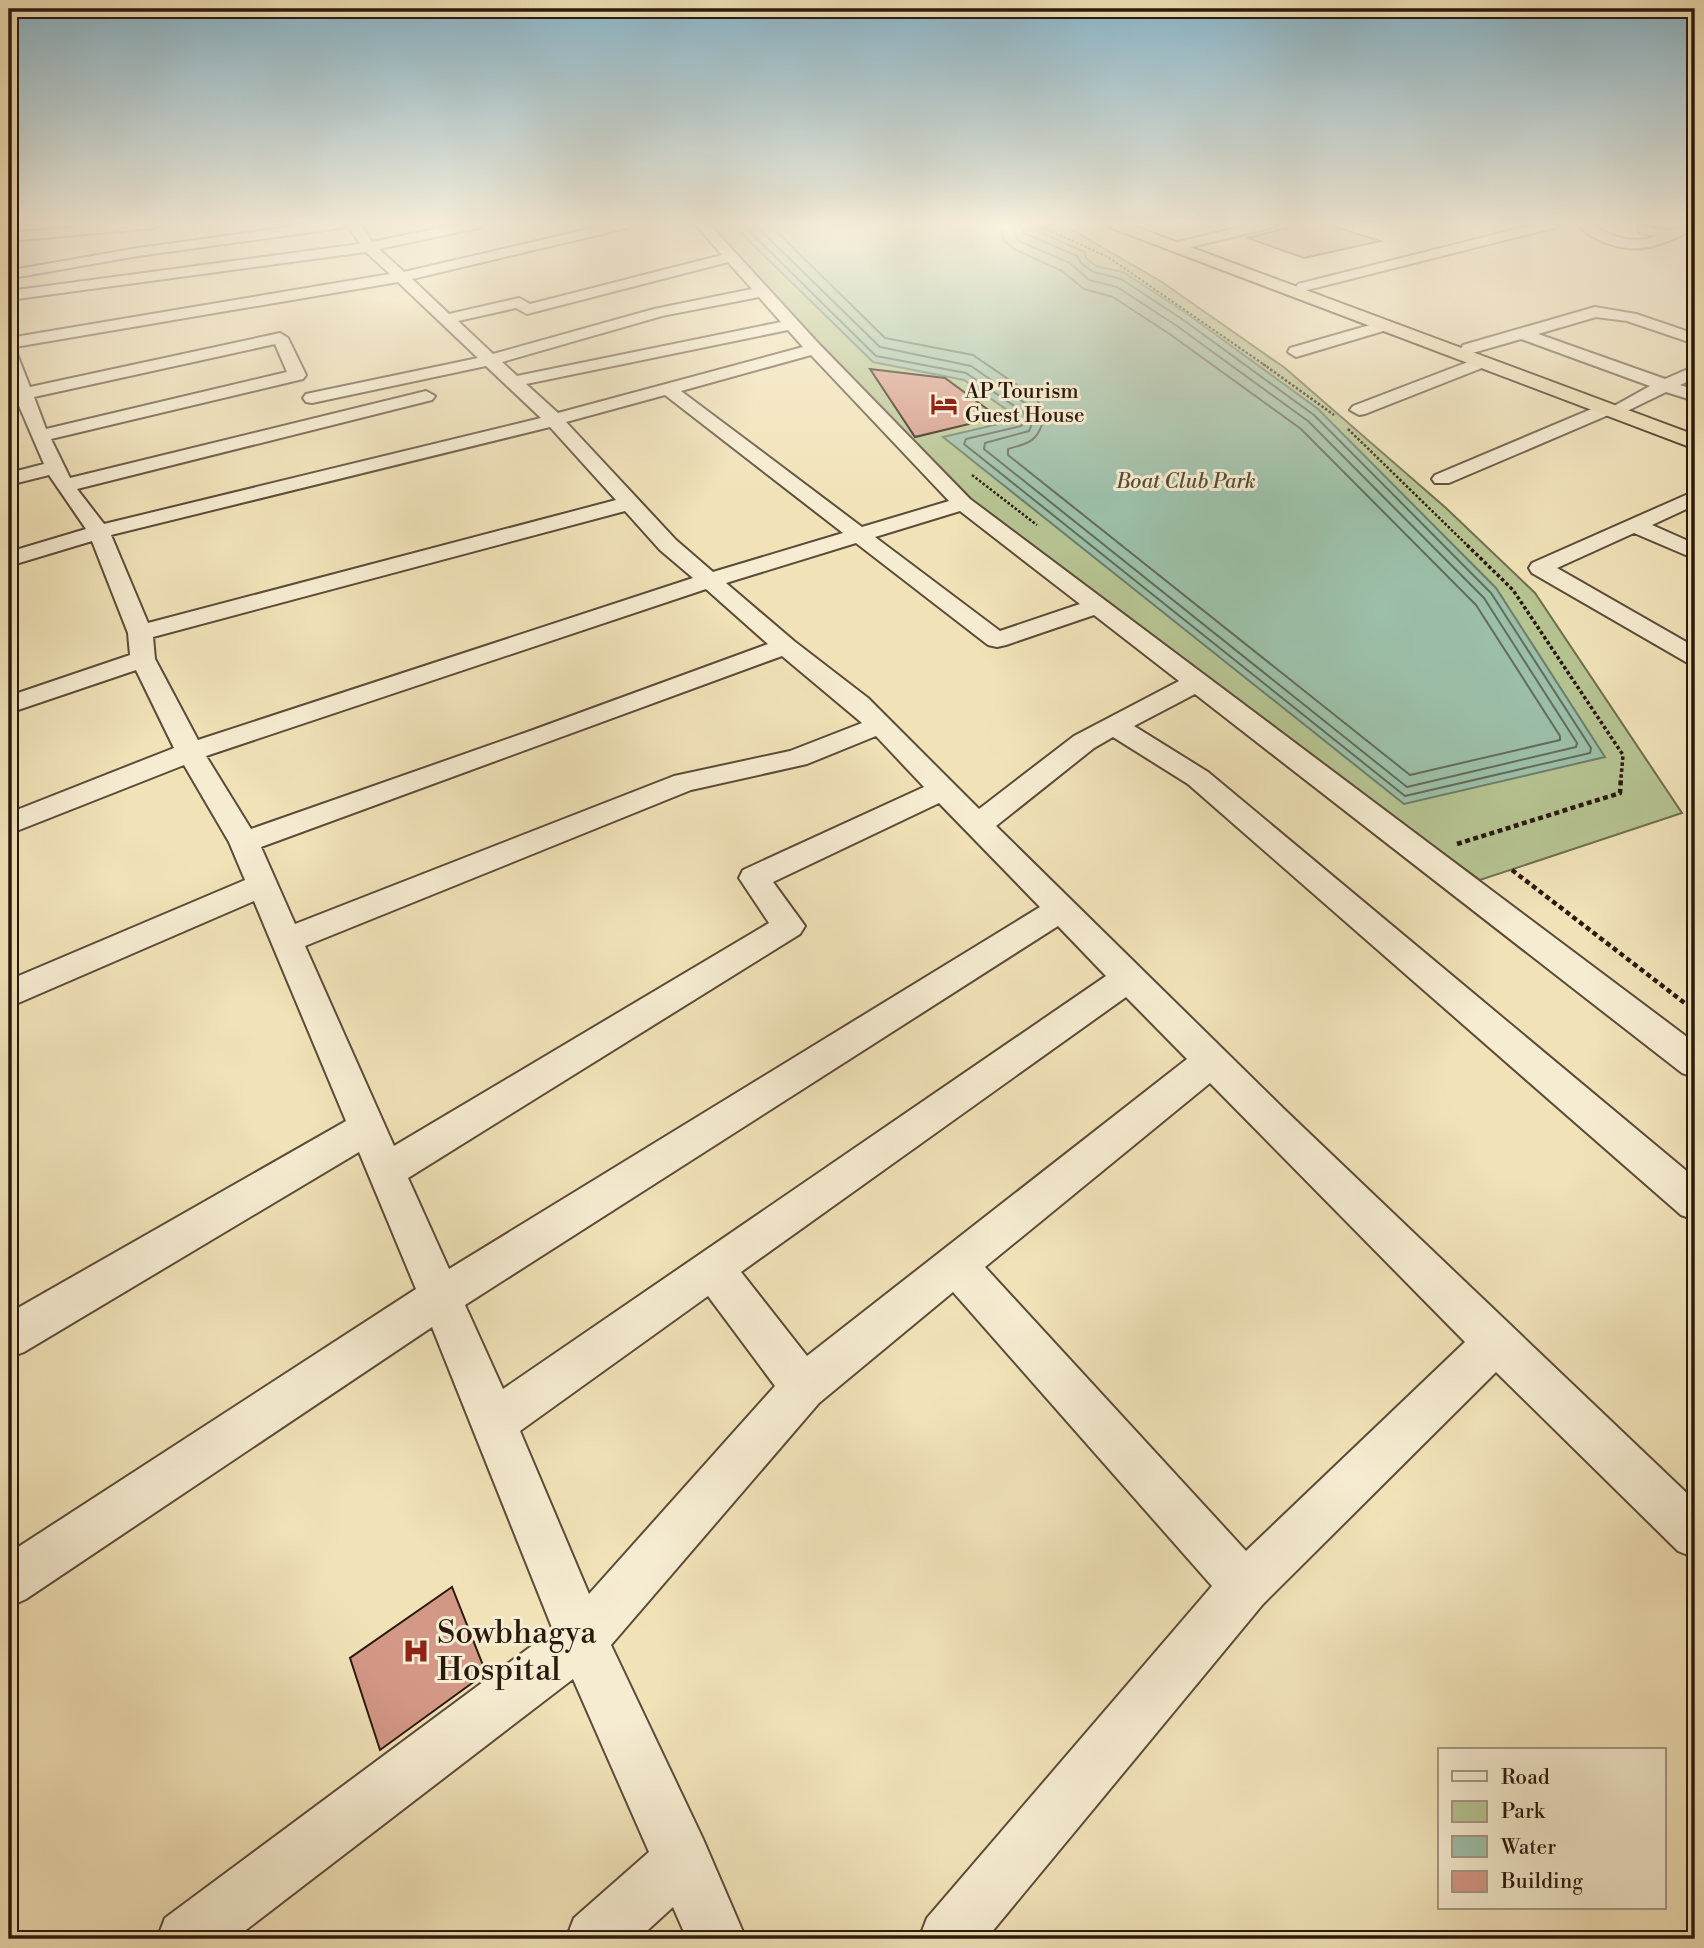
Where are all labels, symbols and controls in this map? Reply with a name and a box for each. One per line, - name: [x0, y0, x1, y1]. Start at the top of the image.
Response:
- place label: AP Tourism Guest House: [964, 379, 1085, 429]
- hotel icon: AP Tourism Guest House: [929, 389, 959, 419]
- park label: Boat Club Park: [1115, 469, 1256, 495]
- place label: Sowbhagya Hospital: [437, 1613, 597, 1690]
- hospital icon: Sowbhagya Hospital: [401, 1636, 431, 1666]
- legend: [1438, 1748, 1666, 1910]
- text: Road: [1501, 1765, 1550, 1791]
- text: Park: [1501, 1799, 1546, 1825]
- text: Water: [1500, 1835, 1556, 1861]
- text: Building: [1500, 1869, 1583, 1895]

